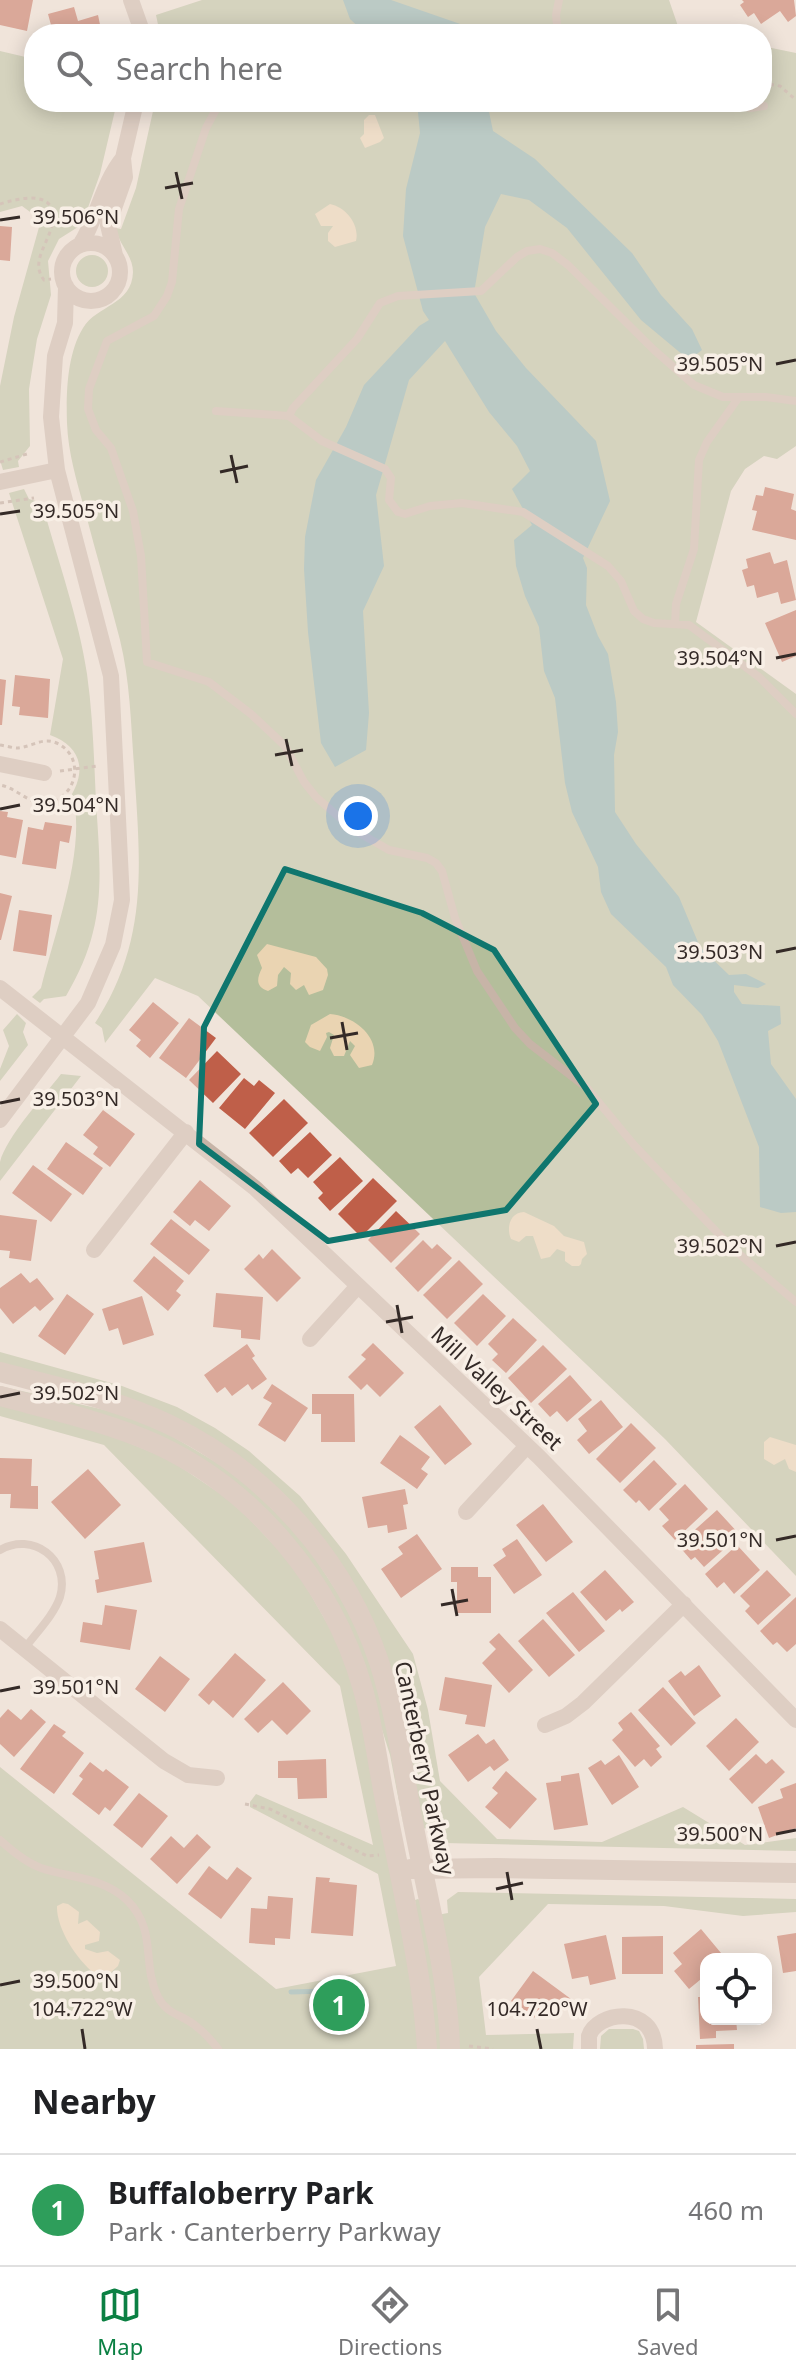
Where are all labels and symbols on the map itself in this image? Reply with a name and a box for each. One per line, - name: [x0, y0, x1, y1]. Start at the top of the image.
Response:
- text: 39.506°N: [33, 203, 119, 230]
- text: 39.505°N: [677, 350, 763, 377]
- text: 39.505°N: [33, 497, 119, 524]
- text: 39.504°N: [677, 644, 763, 671]
- text: 39.504°N: [33, 791, 119, 818]
- your location: [338, 796, 378, 836]
- text: 39.503°N: [677, 938, 763, 965]
- text: 39.503°N: [33, 1085, 119, 1112]
- text: 39.502°N: [677, 1232, 763, 1259]
- street label: Mill Valley Street: [425, 1318, 570, 1456]
- text: 39.502°N: [33, 1379, 119, 1406]
- text: 39.501°N: [677, 1526, 763, 1553]
- street label: Canterberry Parkway: [389, 1658, 463, 1878]
- text: 39.501°N: [33, 1673, 119, 1700]
- text: 39.500°N: [677, 1820, 763, 1847]
- text: 39.500°N: [33, 1967, 119, 1994]
- pin: 1: [313, 1975, 365, 2035]
- text: 104.722°W: [31, 1995, 133, 2022]
- text: 104.720°W: [486, 1995, 588, 2022]

